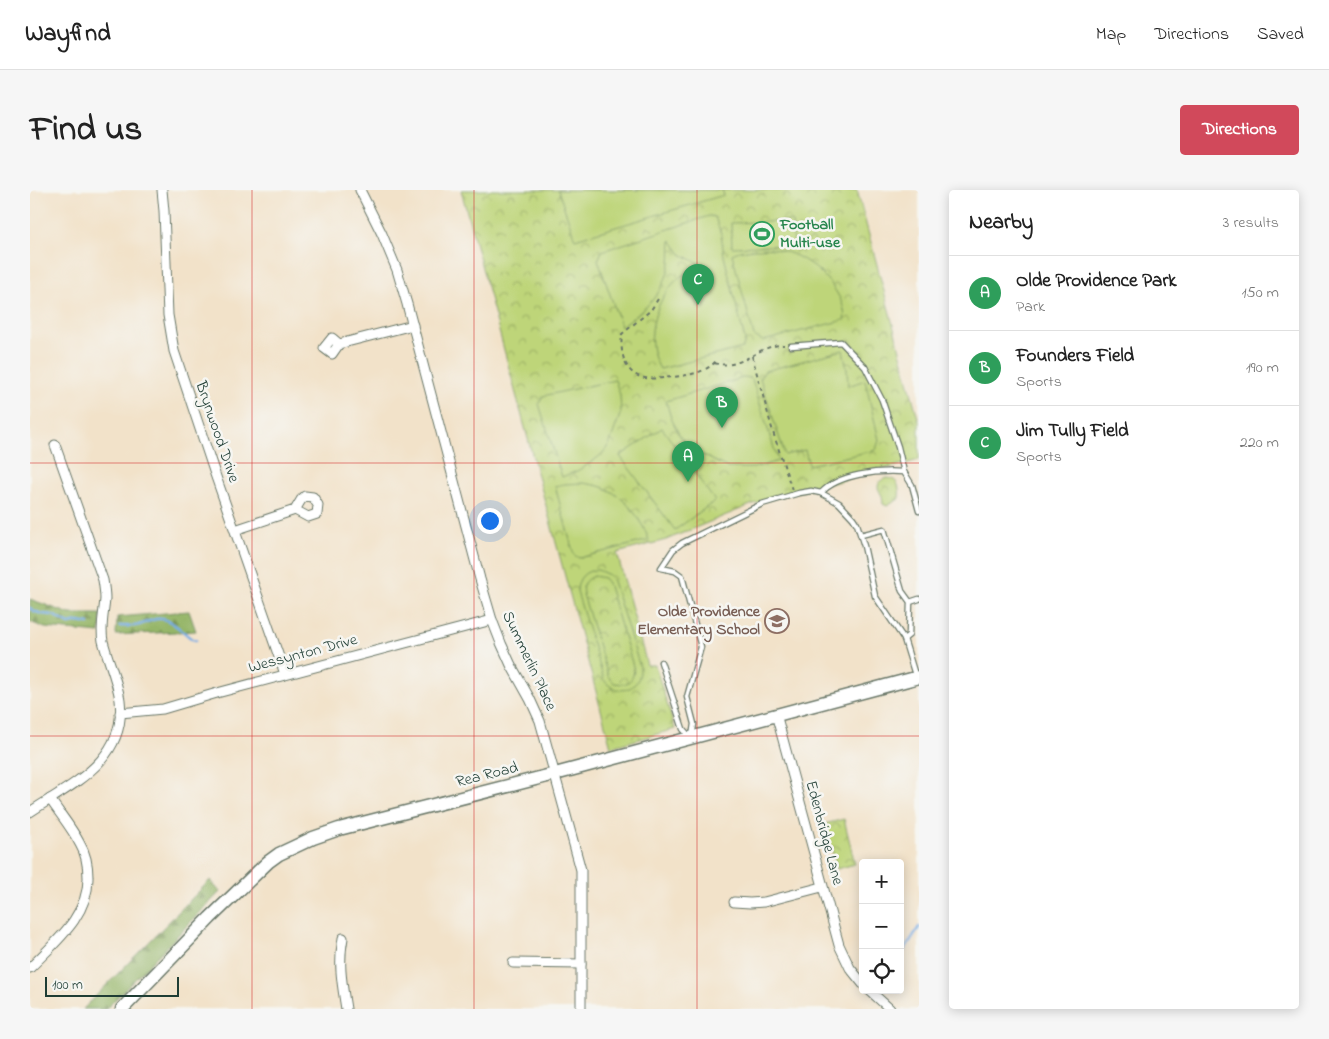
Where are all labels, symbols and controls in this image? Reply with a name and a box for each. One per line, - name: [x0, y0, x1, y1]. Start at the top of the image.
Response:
- text: Wayfind: [25, 17, 111, 52]
- text: Map: [1096, 22, 1126, 48]
- text: Directions: [1154, 22, 1229, 48]
- text: Saved: [1257, 22, 1304, 48]
- text: Find us: [30, 105, 142, 156]
- button: Directions: [1180, 105, 1299, 155]
- text: Nearby: [969, 208, 1033, 238]
- text: 3 results: [1223, 211, 1279, 235]
- place label: Football Multi-use: [779, 213, 841, 255]
- sports icon: Football Multi-use: [749, 221, 775, 247]
- pin: C: [682, 264, 714, 305]
- text: Olde Providence Park: [1016, 268, 1177, 295]
- text: A: [980, 281, 990, 305]
- text: 150 m: [1241, 281, 1279, 305]
- text: Park: [1016, 295, 1045, 319]
- text: Founders Field: [1016, 343, 1134, 370]
- text: B: [980, 356, 990, 380]
- text: 190 m: [1246, 356, 1279, 380]
- text: Sports: [1016, 370, 1062, 394]
- street label: Brynwood Drive: [188, 377, 246, 487]
- pin: B: [706, 387, 738, 428]
- text: Jim Tully Field: [1016, 418, 1129, 445]
- text: C: [981, 431, 989, 455]
- text: 220 m: [1240, 431, 1279, 455]
- pin: A: [672, 441, 704, 482]
- text: Sports: [1016, 445, 1062, 469]
- your location: [477, 508, 503, 534]
- place label: Olde Providence Elementary School: [637, 600, 761, 643]
- street label: Summerlin Place: [495, 607, 563, 716]
- school or university icon: Olde Providence Elementary School: [764, 608, 790, 634]
- street label: Wessynton Drive: [246, 628, 361, 680]
- street label: Rea Road: [453, 756, 521, 794]
- street label: Edenbridge Lane: [799, 778, 850, 889]
- map controls: [859, 859, 904, 994]
- button: +: [859, 859, 904, 904]
- button: −: [859, 904, 904, 949]
- button: locate: [859, 949, 904, 994]
- scale bar: [45, 974, 179, 997]
- text: 100 m: [52, 975, 83, 996]

